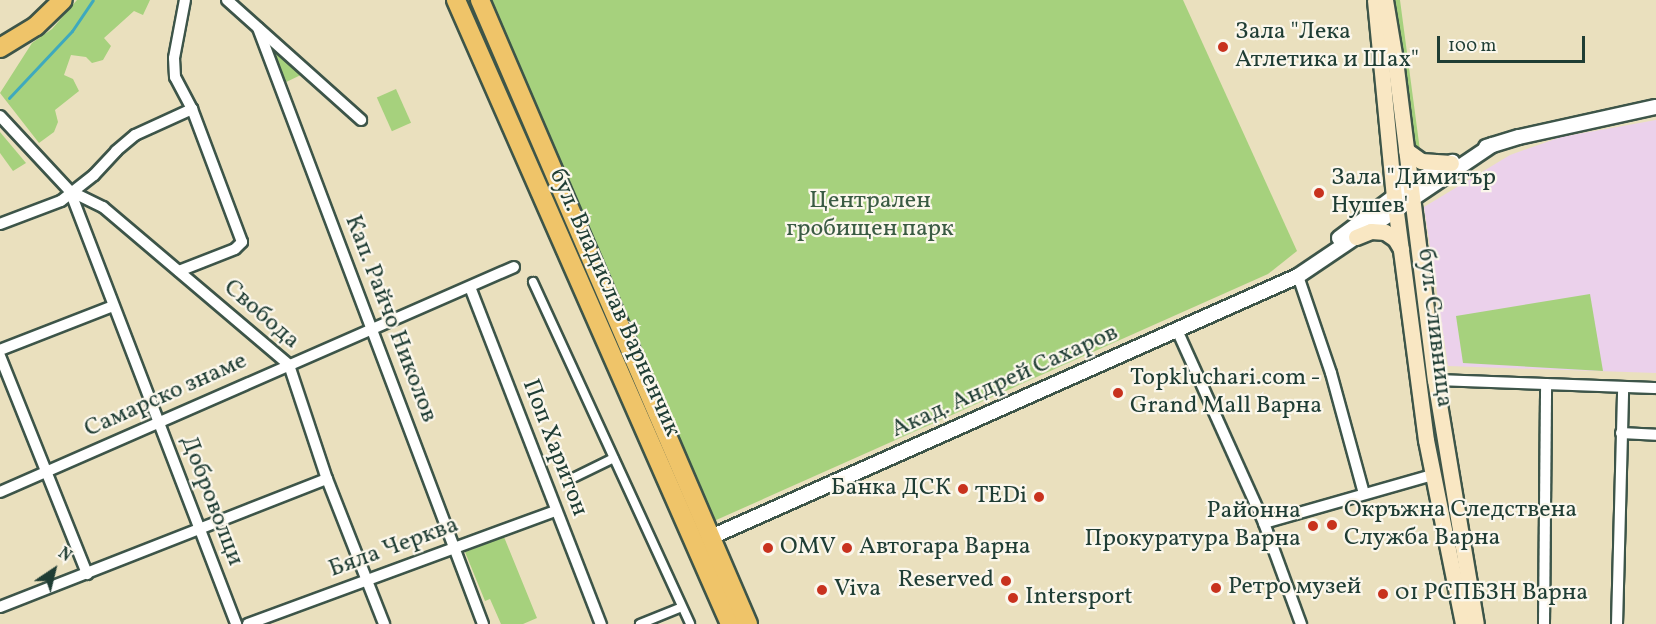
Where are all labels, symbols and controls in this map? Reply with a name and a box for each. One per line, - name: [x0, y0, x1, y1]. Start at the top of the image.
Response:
- place label: Зала "Лека Атлетика и Шах": [1235, 19, 1419, 75]
- scale bar: [1440, 24, 1588, 62]
- text: 100 m: [1448, 34, 1497, 59]
- marker: Зала "Лека Атлетика и Шах": [1216, 40, 1230, 54]
- street label: бул. Владислав Варненчик: [542, 165, 686, 441]
- place label: Зала "Димитър Нушев': [1331, 165, 1496, 221]
- marker: Зала "Димитър Нушев': [1312, 186, 1326, 200]
- park label: Централен гробищен парк: [786, 188, 954, 244]
- street label: Кап. Райчо Николов: [337, 211, 443, 427]
- street label: бул. Сливница: [1410, 247, 1458, 409]
- street label: Свобода: [217, 274, 305, 356]
- street label: Акад. Андрей Сахаров: [887, 319, 1123, 445]
- street label: Самарско знаме: [80, 347, 252, 445]
- place label: Topkluchari.com - Grand Mall Варна: [1130, 365, 1322, 421]
- street label: Поп Харитон: [515, 376, 593, 520]
- marker: Topkluchari.com - Grand Mall Варна: [1111, 386, 1125, 400]
- street label: Доброволци: [173, 432, 249, 570]
- place label: Банка ДСК: [831, 475, 951, 503]
- marker: Банка ДСК: [956, 482, 970, 496]
- place label: TEDi: [974, 483, 1027, 511]
- marker: TEDi: [1032, 490, 1046, 504]
- place label: Окръжна Следствена Служба Варна: [1344, 497, 1577, 553]
- place label: Районна Прокуратура Варна: [1084, 498, 1301, 554]
- street label: Бяла Черква: [325, 511, 463, 585]
- marker: Окръжна Следствена Служба Варна: [1325, 518, 1339, 532]
- marker: Районна Прокуратура Варна: [1306, 519, 1320, 533]
- place label: OMV: [780, 534, 836, 562]
- place label: Автогара Варна: [859, 534, 1031, 562]
- north arrow: [24, 540, 84, 600]
- marker: OMV: [761, 541, 775, 555]
- marker: Автогара Варна: [840, 541, 854, 555]
- text: N: [53, 543, 75, 568]
- place label: Reserved: [898, 567, 994, 595]
- marker: Reserved: [999, 574, 1013, 588]
- place label: Ретро музей: [1228, 574, 1361, 602]
- place label: Viva: [834, 576, 881, 604]
- place label: 01 РСПБЗН Варна: [1395, 580, 1588, 608]
- marker: Ретро музей: [1209, 581, 1223, 595]
- marker: Viva: [815, 583, 829, 597]
- place label: Intersport: [1025, 584, 1133, 612]
- marker: 01 РСПБЗН Варна: [1376, 587, 1390, 601]
- marker: Intersport: [1006, 591, 1020, 605]

